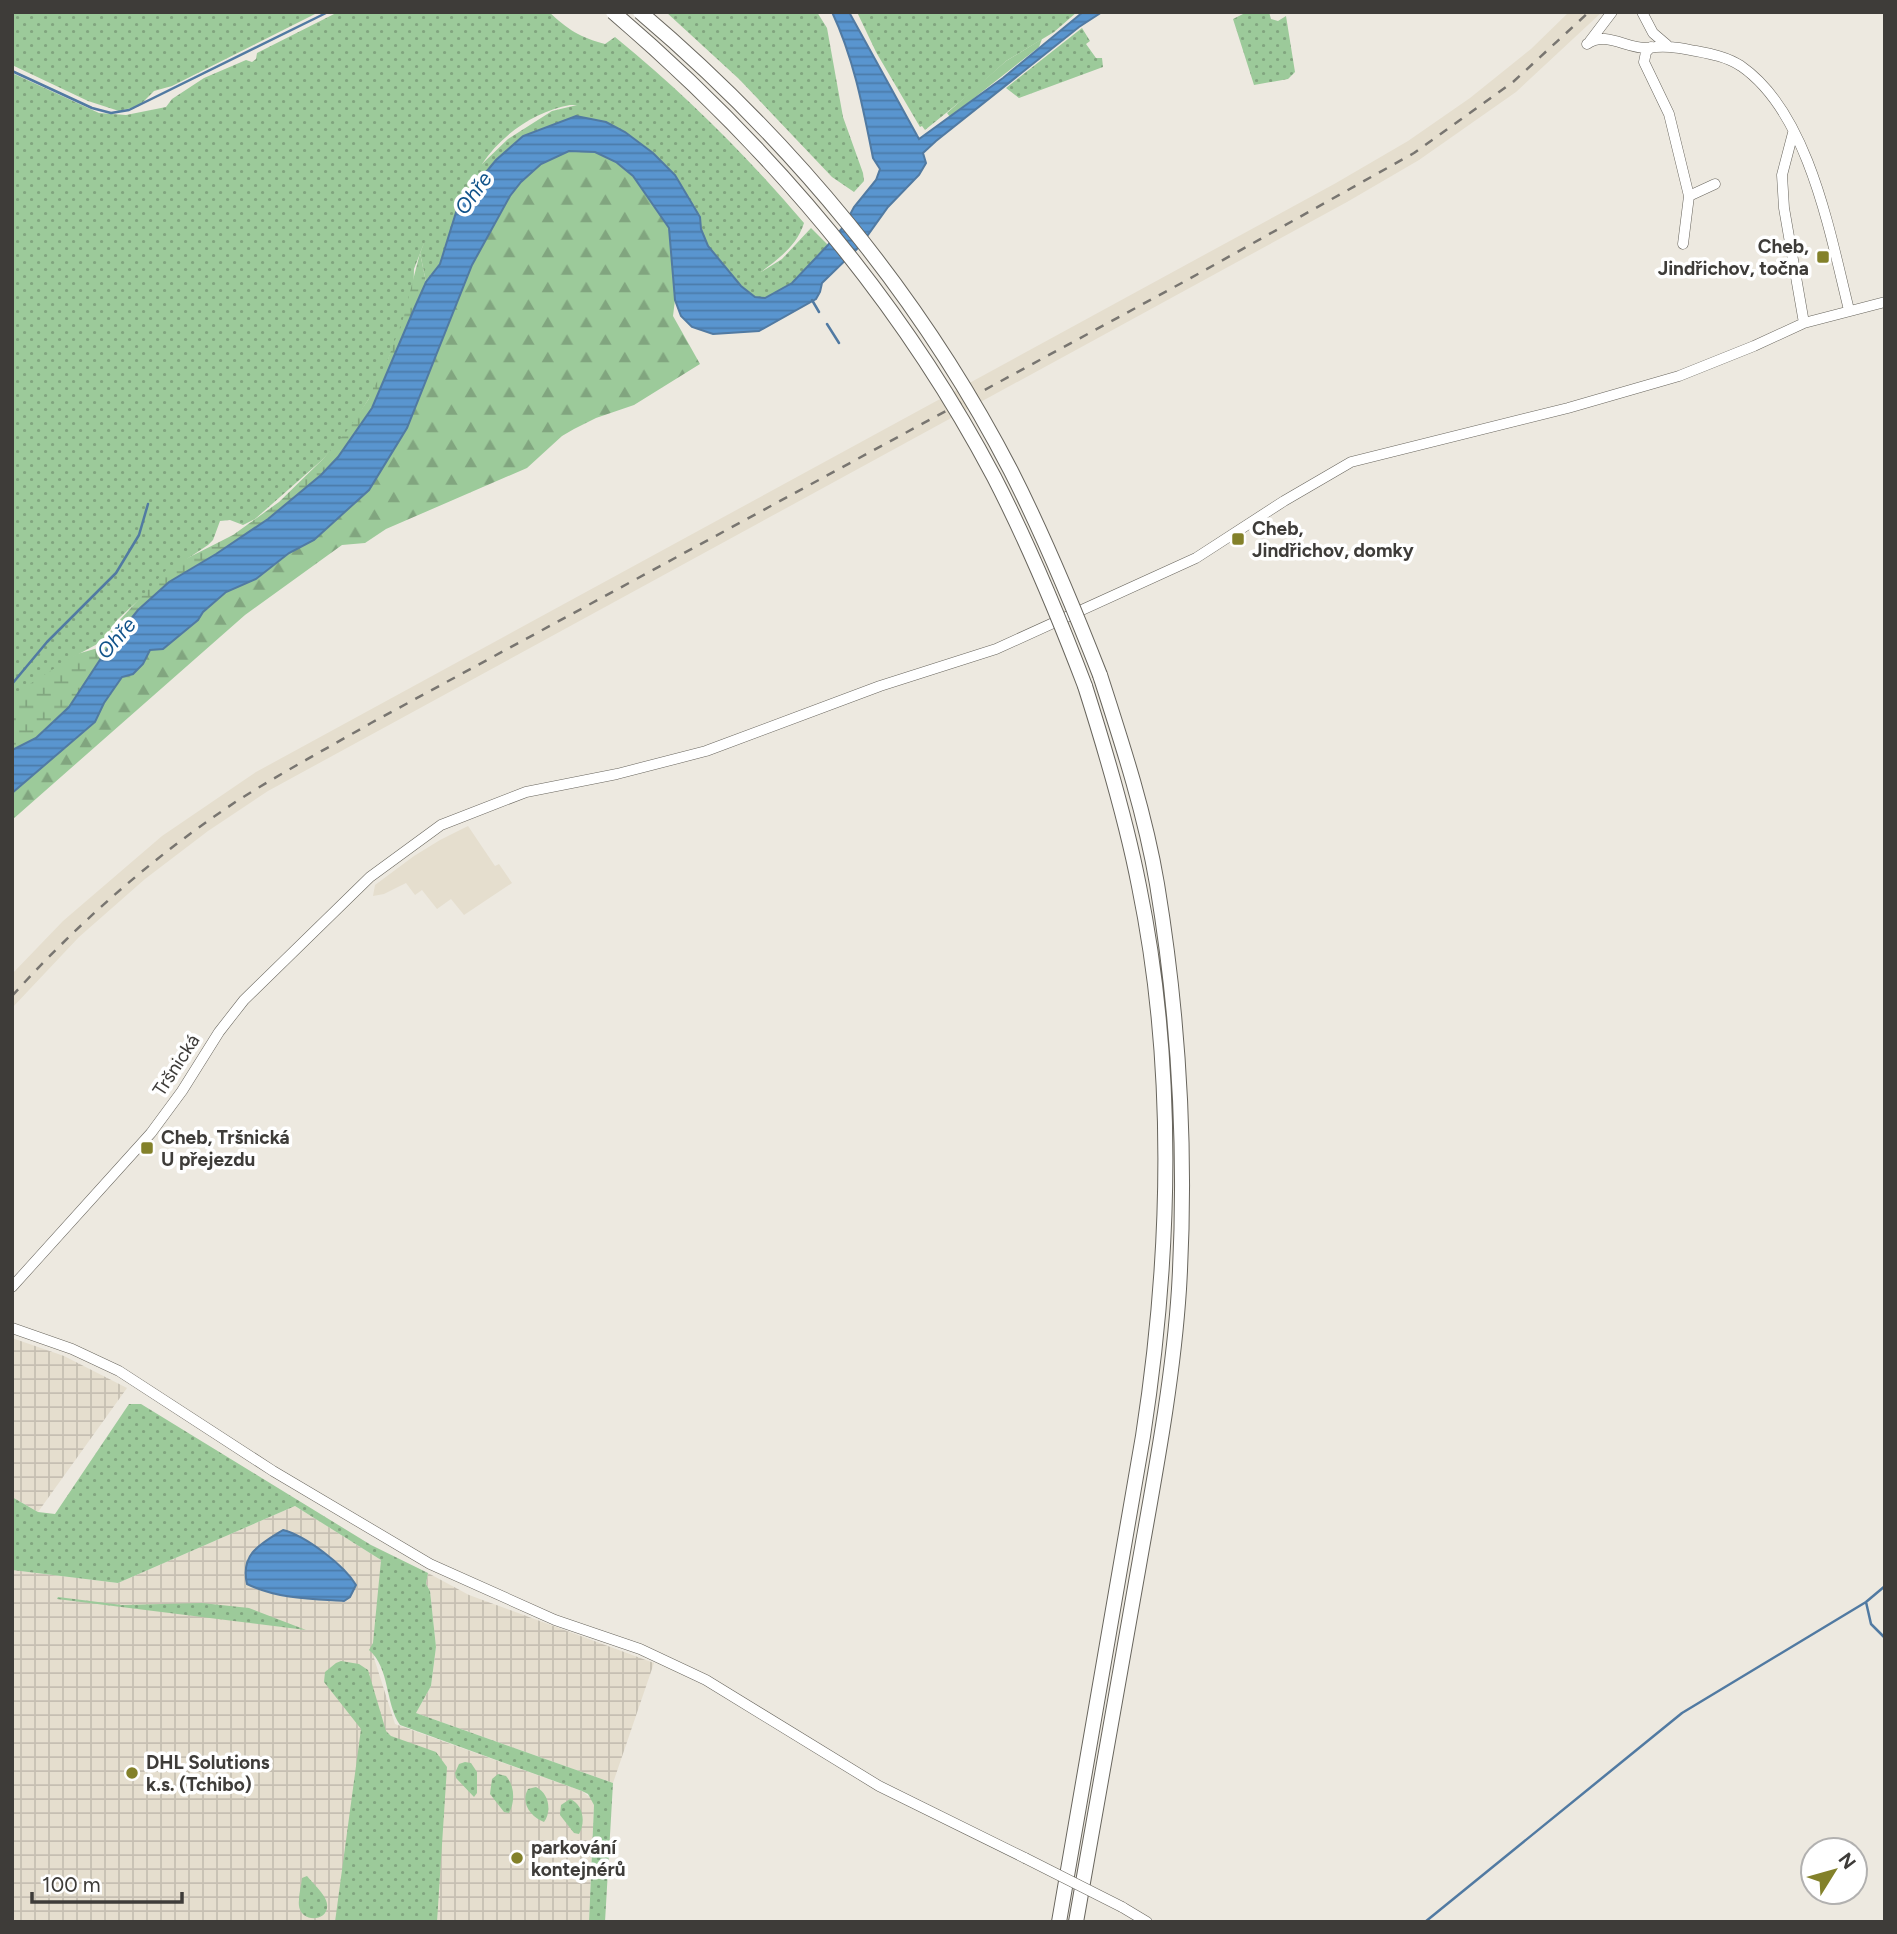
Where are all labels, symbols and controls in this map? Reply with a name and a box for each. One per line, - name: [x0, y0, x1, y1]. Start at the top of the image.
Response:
- water label: Ohře: [449, 166, 497, 219]
- place label: Cheb, Jindřichov, točna: [1658, 235, 1809, 280]
- marker: Cheb, Jindřichov, točna: [1815, 249, 1831, 265]
- place label: Cheb, Jindřichov, domky: [1252, 517, 1414, 562]
- marker: Cheb, Jindřichov, domky: [1230, 531, 1246, 547]
- water label: Ohře: [91, 612, 141, 664]
- street label: Tršnická: [148, 1030, 204, 1100]
- place label: Cheb, Tršnická U přejezdu: [161, 1126, 289, 1171]
- marker: Cheb, Tršnická U přejezdu: [139, 1140, 155, 1156]
- place label: DHL Solutions k.s. (Tchibo): [146, 1751, 270, 1796]
- marker: DHL Solutions k.s. (Tchibo): [124, 1765, 140, 1781]
- place label: parkování kontejnérů: [531, 1836, 625, 1881]
- north arrow: [1799, 1836, 1869, 1906]
- text: N: [1834, 1848, 1861, 1874]
- marker: parkování kontejnérů: [509, 1850, 525, 1866]
- scale bar: [32, 1860, 182, 1904]
- text: 100 m: [42, 1872, 101, 1897]

